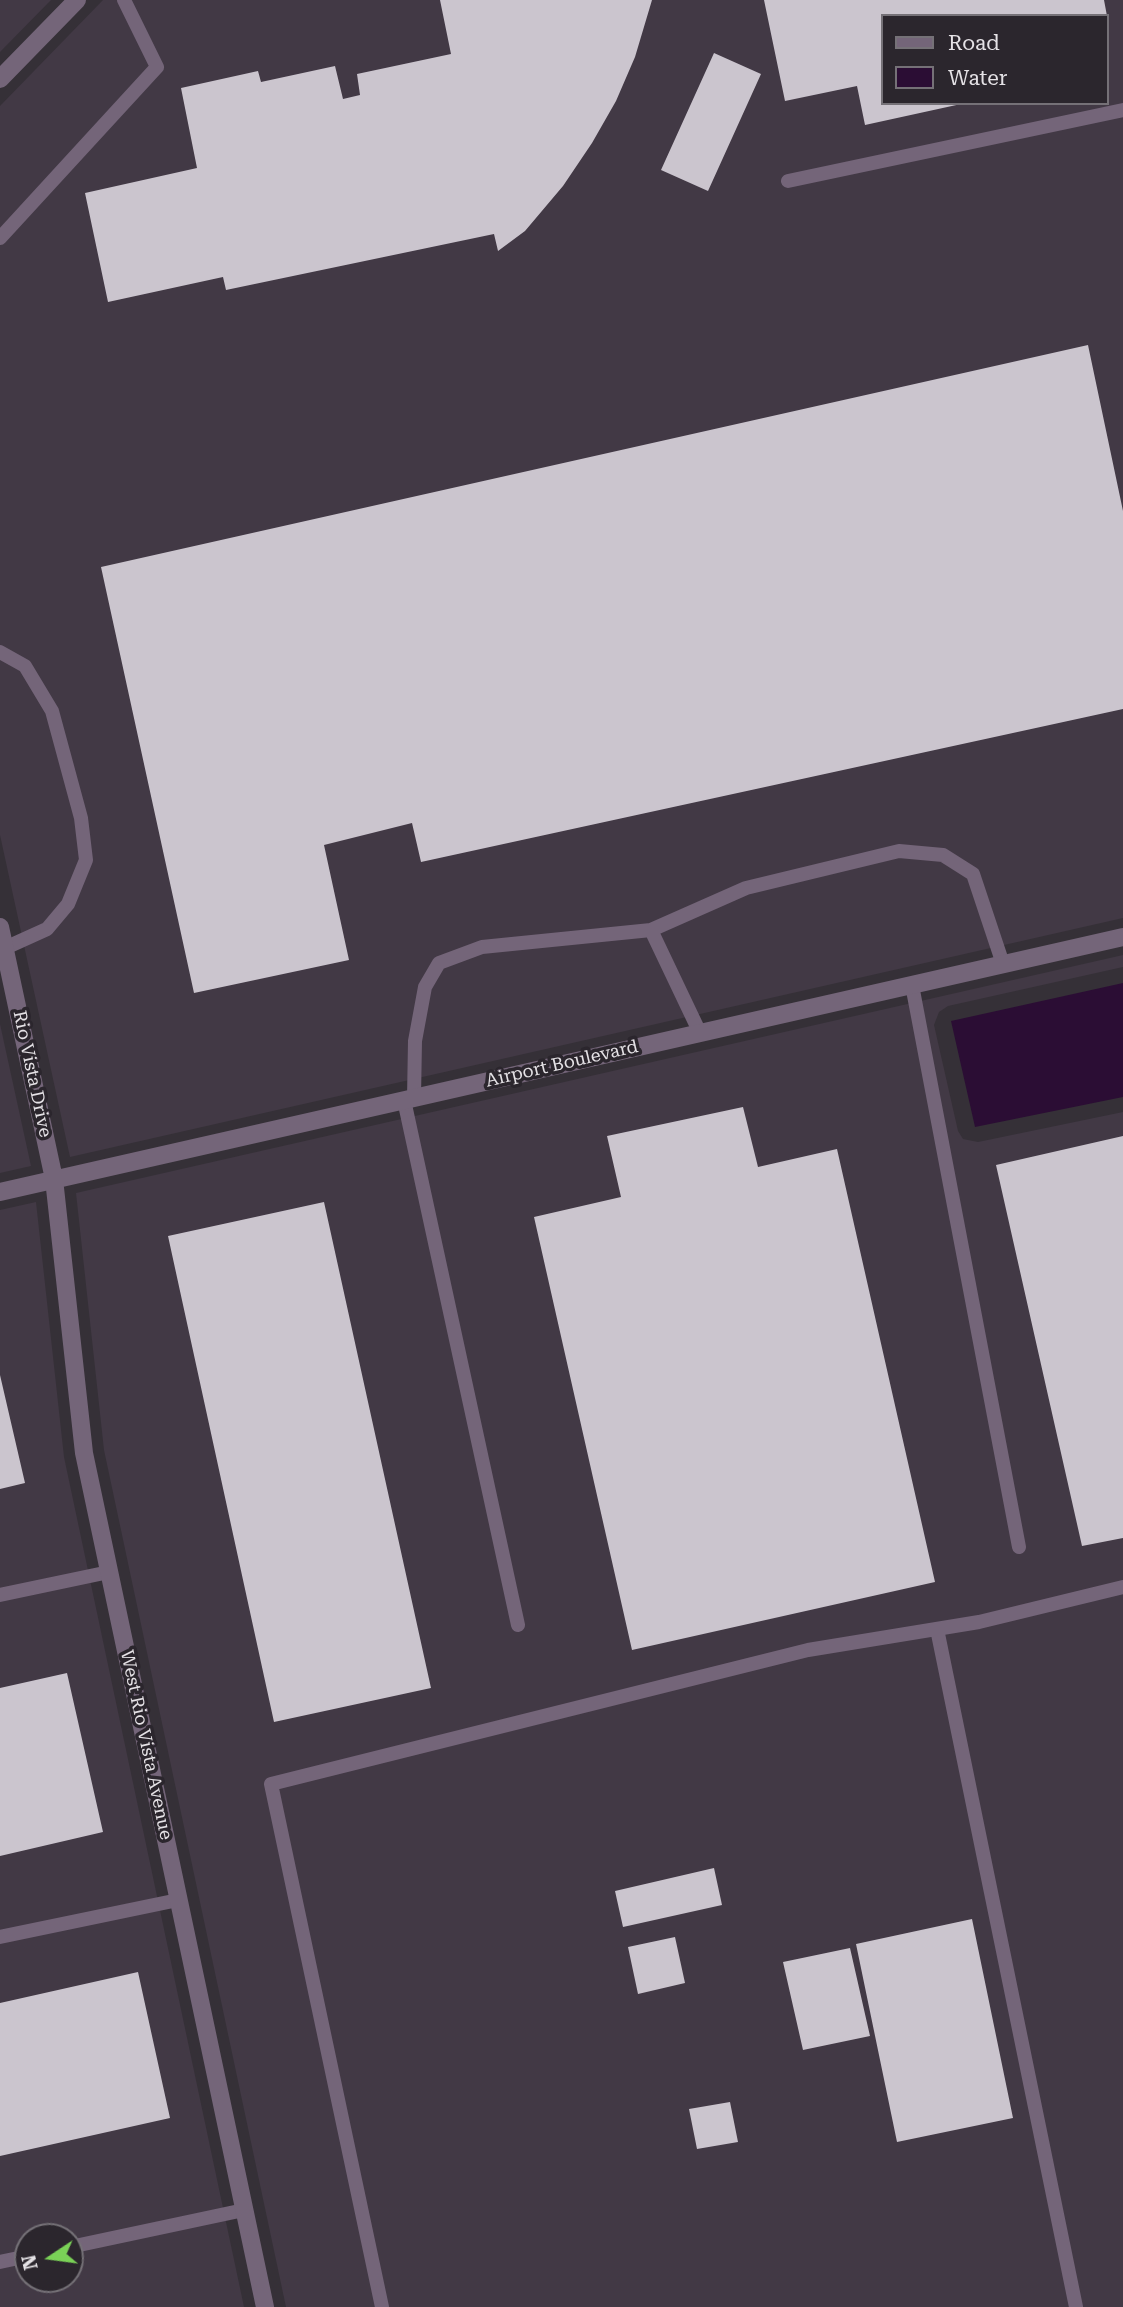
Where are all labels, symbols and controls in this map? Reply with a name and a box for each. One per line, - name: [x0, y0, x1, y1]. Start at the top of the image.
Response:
- legend: [881, 14, 1109, 105]
- text: Road: [948, 31, 1000, 55]
- text: Water: [948, 66, 1007, 90]
- street label: Rio Vista Drive: [8, 1009, 56, 1139]
- street label: Airport Boulevard: [484, 1036, 640, 1092]
- street label: West Rio Vista Avenue: [115, 1648, 177, 1842]
- north arrow: [14, 2223, 84, 2293]
- text: N: [17, 2253, 43, 2272]

